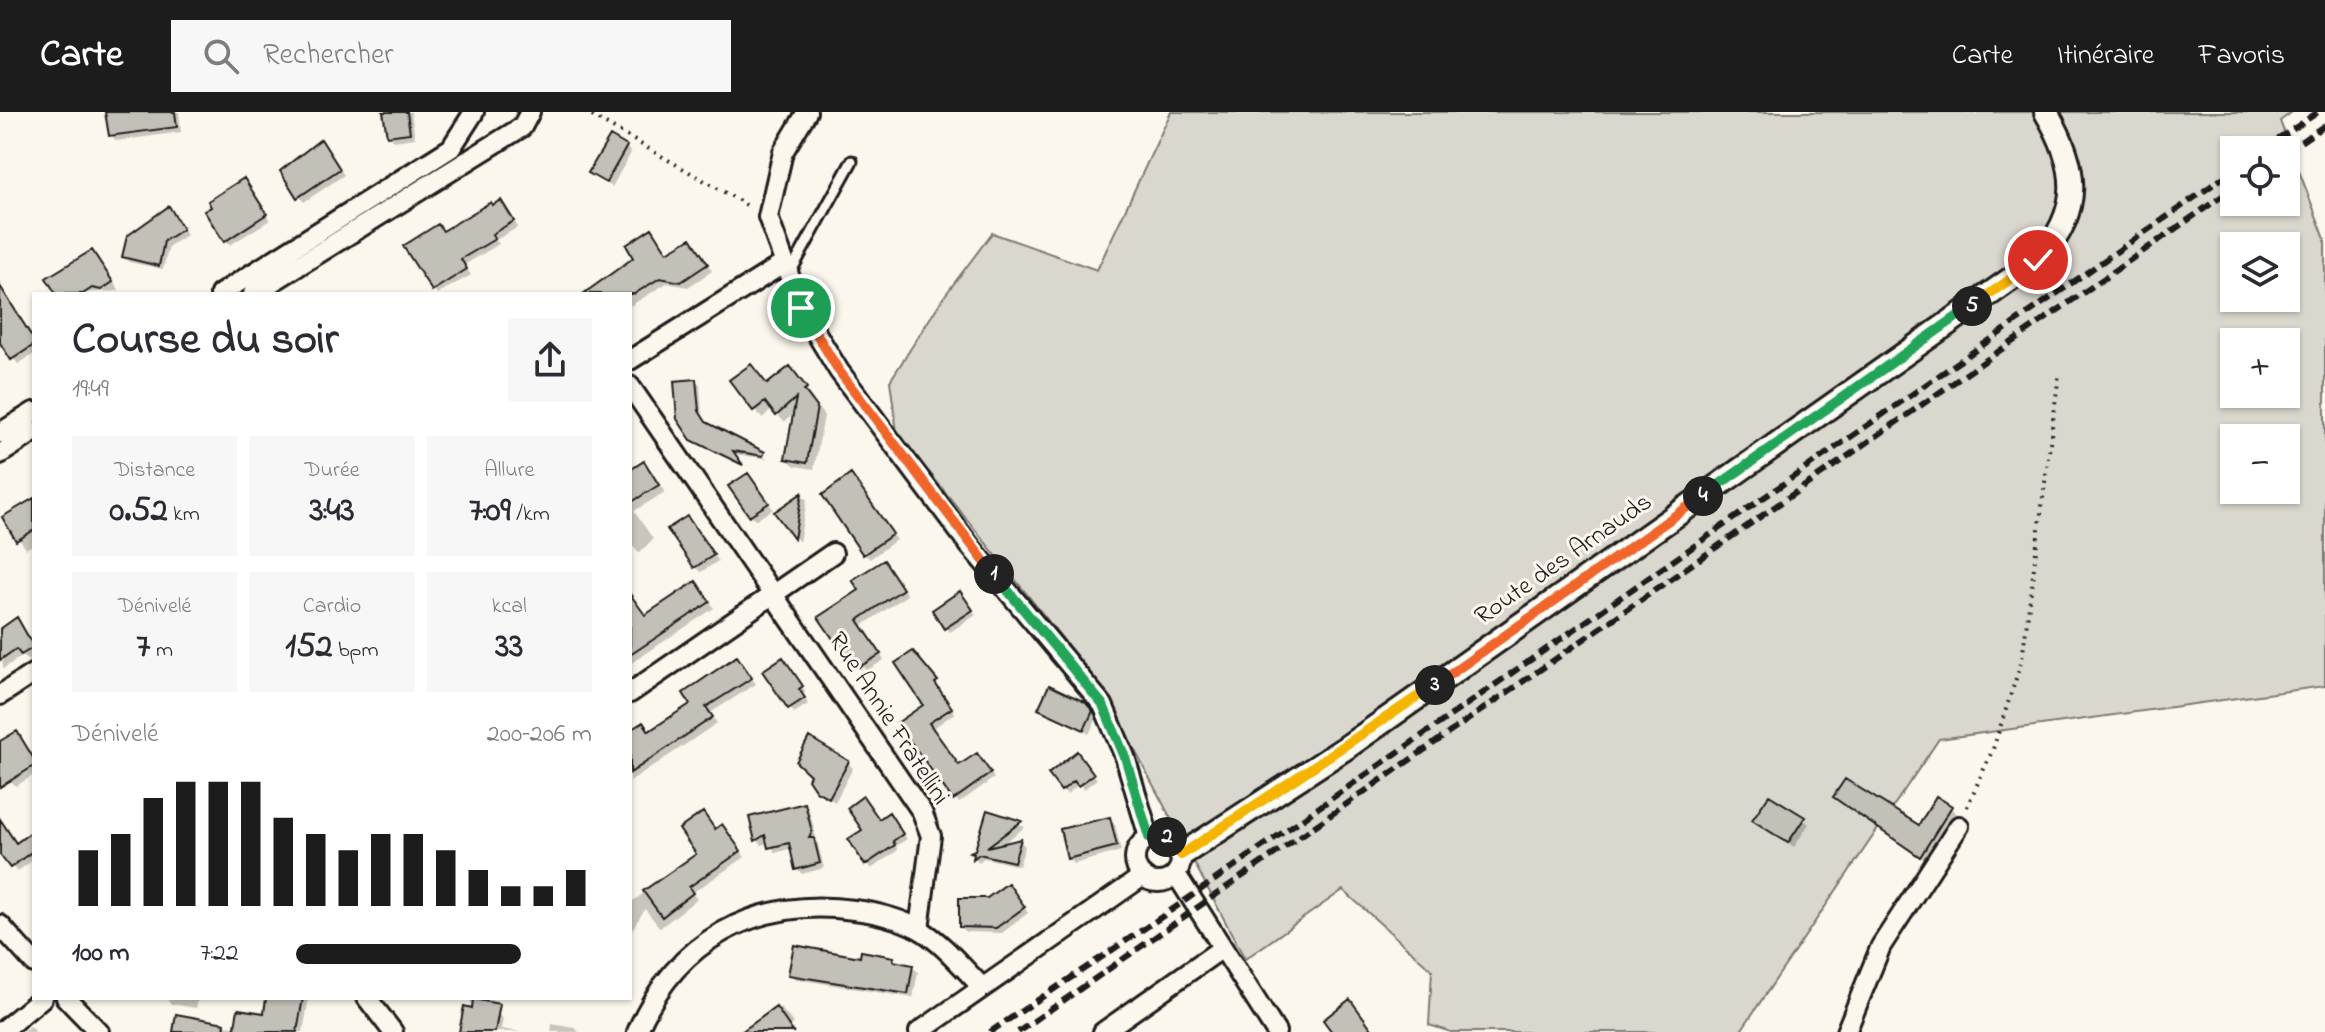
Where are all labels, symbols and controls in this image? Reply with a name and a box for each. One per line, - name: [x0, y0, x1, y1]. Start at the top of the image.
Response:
- search box: [171, 20, 731, 92]
- text: Carte: [40, 28, 123, 84]
- icon: search: [199, 34, 243, 78]
- text: Rechercher: [263, 34, 394, 78]
- text: Carte: [1952, 36, 2013, 77]
- text: Itinéraire: [2057, 36, 2154, 77]
- text: Favoris: [2198, 36, 2285, 77]
- map controls: [2220, 136, 2300, 504]
- button: locate: [2220, 136, 2300, 216]
- pin: [2004, 226, 2072, 294]
- button: layers: [2220, 232, 2300, 312]
- icon: check: [2016, 238, 2060, 282]
- pin: [767, 274, 835, 342]
- icon: arrive: [779, 286, 823, 330]
- pin: 5: [1952, 286, 1992, 326]
- text: 5: [1966, 290, 1978, 322]
- text: Course du soir: [72, 309, 338, 373]
- button: share: [508, 318, 592, 402]
- button: +: [2220, 328, 2300, 408]
- text: 19:49: [72, 371, 109, 409]
- button: −: [2220, 424, 2300, 504]
- text: Distance: [114, 455, 195, 487]
- text: Durée: [304, 455, 360, 487]
- text: Allure: [484, 455, 534, 487]
- pin: 4: [1683, 476, 1723, 516]
- text: 4: [1698, 480, 1708, 512]
- street label: Route des Arnauds: [1467, 484, 1661, 636]
- text: 0.52: [110, 487, 168, 537]
- text: 3:43: [310, 487, 354, 537]
- text: 7:09: [469, 487, 511, 537]
- text: km: [168, 499, 200, 531]
- text: /km: [511, 499, 550, 531]
- pin: 1: [974, 554, 1014, 594]
- text: 1: [991, 558, 998, 590]
- text: Dénivelé: [118, 591, 191, 623]
- text: Cardio: [303, 591, 361, 623]
- text: kcal: [492, 591, 527, 623]
- text: 7: [136, 623, 150, 673]
- text: 152: [285, 623, 333, 673]
- text: 33: [495, 623, 523, 673]
- street label: Rue Annie Fratellini: [818, 625, 958, 813]
- text: m: [150, 635, 173, 667]
- text: bpm: [333, 635, 379, 667]
- pin: 3: [1415, 665, 1455, 705]
- text: 3: [1430, 669, 1440, 701]
- text: Dénivelé: [72, 716, 159, 754]
- text: 200–206 m: [487, 716, 592, 754]
- pin: 2: [1147, 817, 1187, 857]
- text: 2: [1162, 821, 1172, 853]
- text: 100 m: [72, 935, 129, 973]
- text: 7:22: [200, 935, 239, 973]

